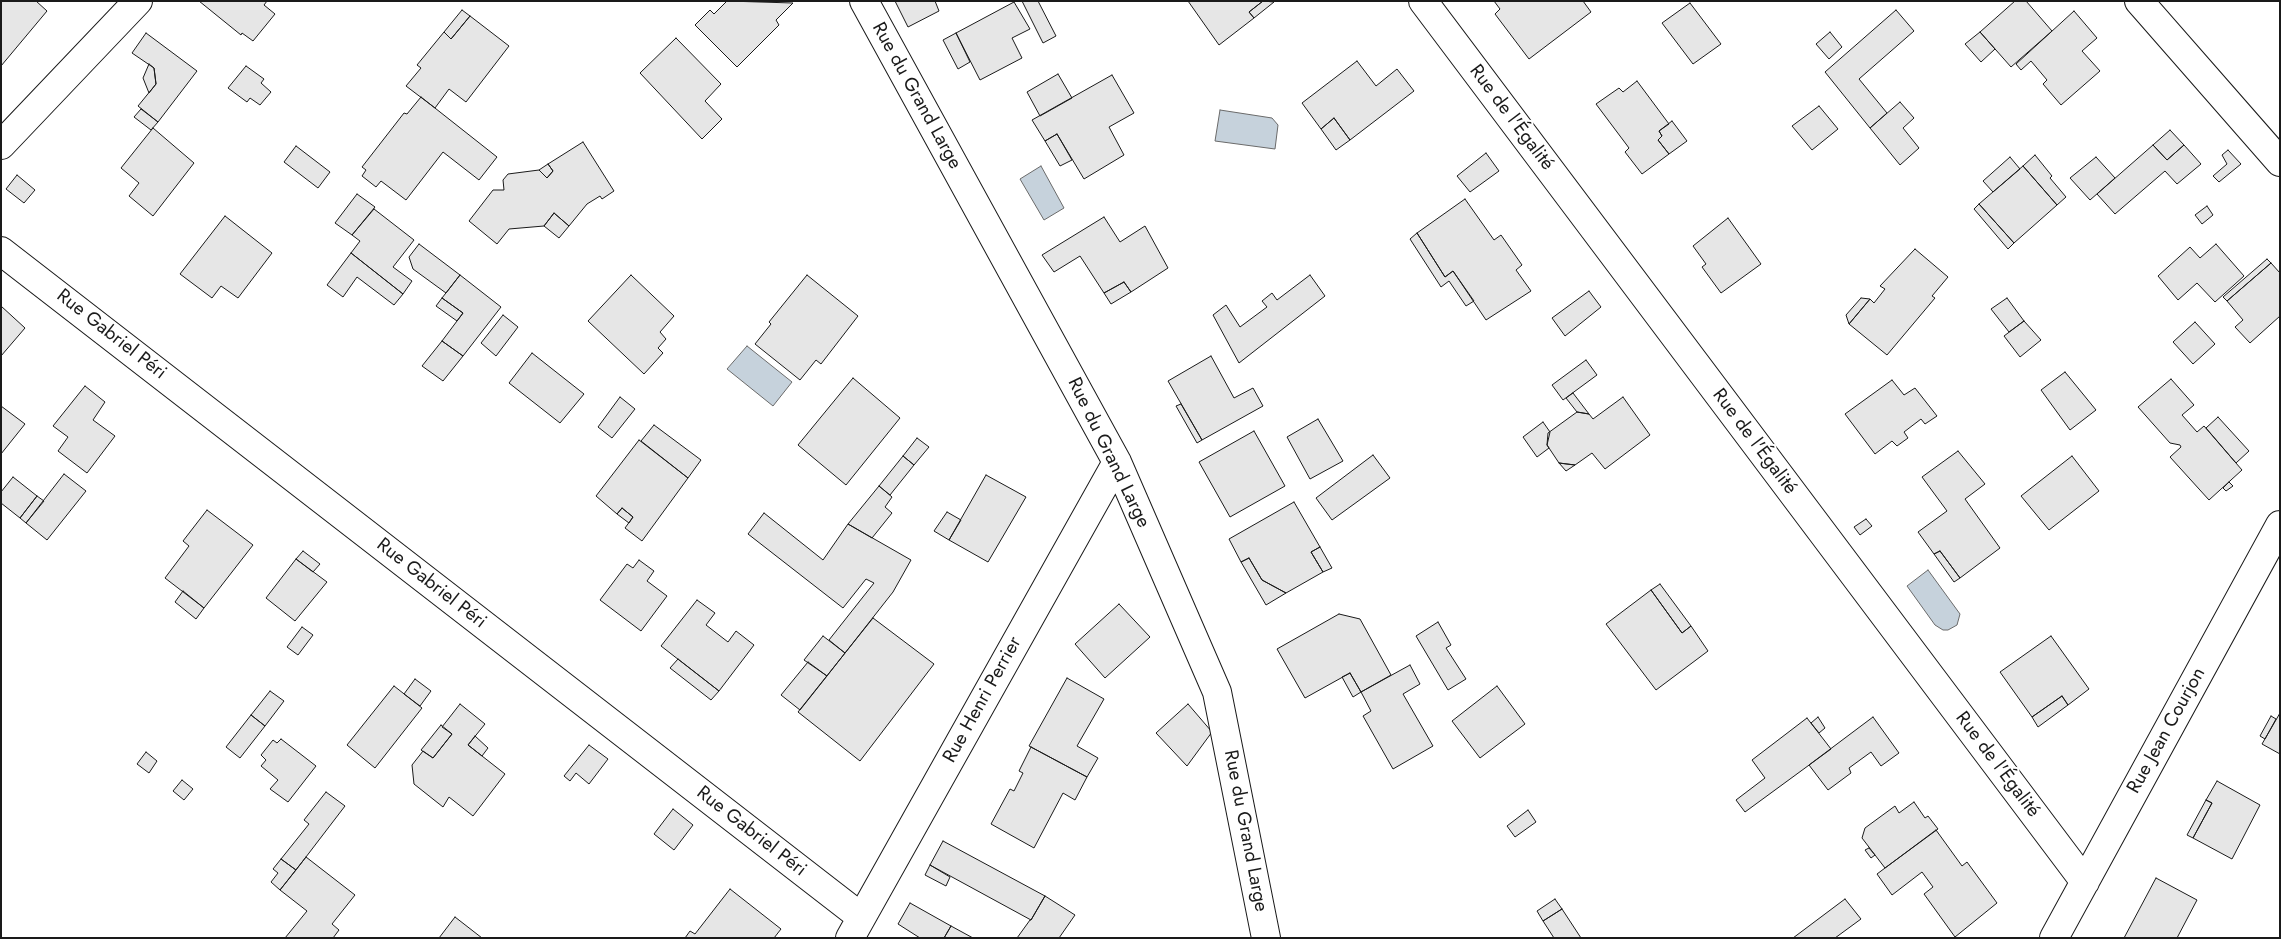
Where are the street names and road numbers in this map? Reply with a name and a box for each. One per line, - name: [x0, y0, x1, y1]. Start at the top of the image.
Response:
- street label: Rue du Grand Large: [866, 19, 966, 173]
- street label: Rue de l'Égalité: [1464, 61, 1558, 175]
- street label: Rue Gabriel Péri: [52, 285, 170, 385]
- street label: Rue du Grand Large: [1062, 374, 1154, 532]
- street label: Rue de l'Égalité: [1707, 385, 1801, 499]
- street label: Rue Gabriel Péri: [372, 534, 490, 634]
- street label: Rue Henri Perrier: [939, 633, 1027, 767]
- street label: Rue Jean Courjon: [2123, 664, 2211, 798]
- street label: Rue de l'Égalité: [1950, 708, 2044, 822]
- street label: Rue du Grand Large: [1218, 748, 1272, 914]
- street label: Rue Gabriel Péri: [692, 782, 810, 882]

